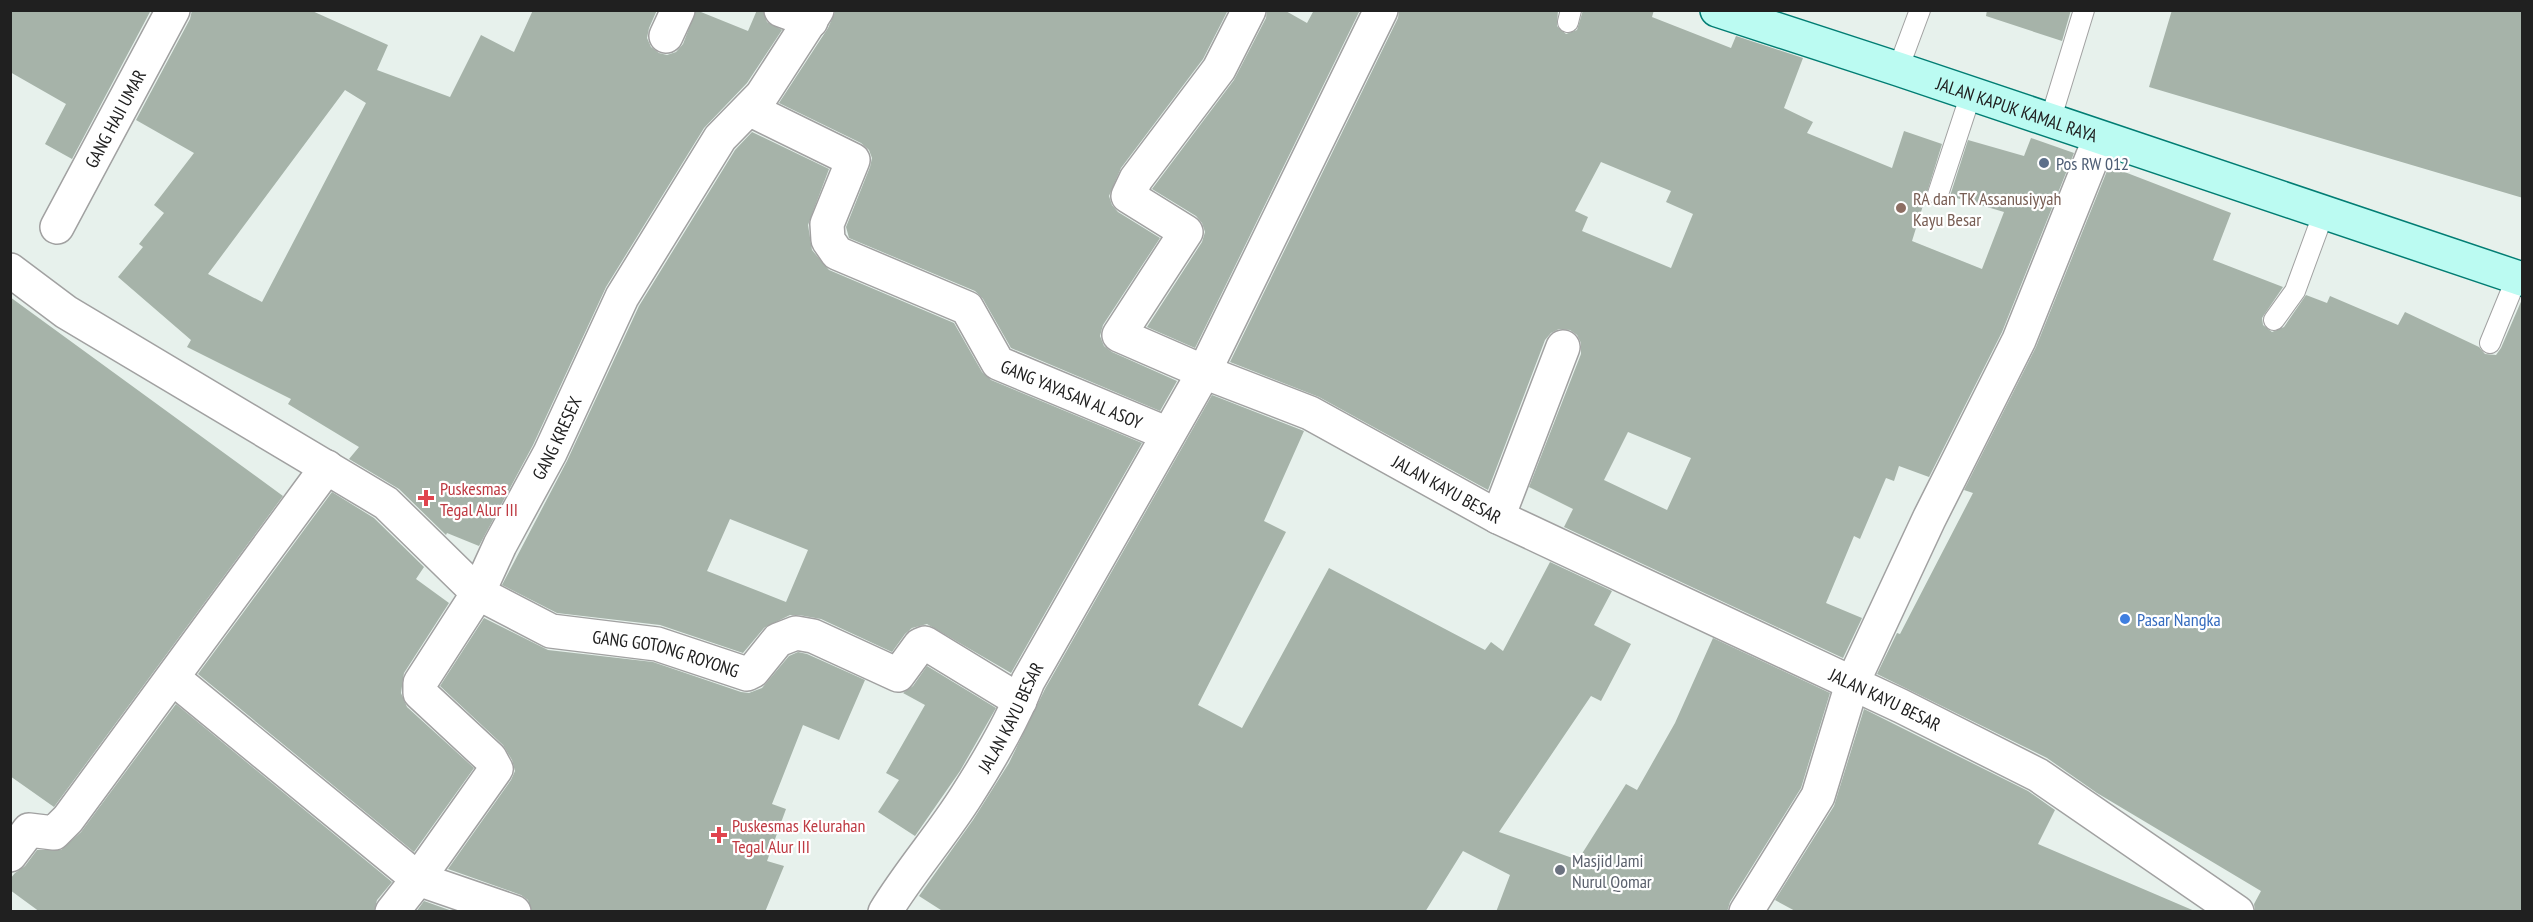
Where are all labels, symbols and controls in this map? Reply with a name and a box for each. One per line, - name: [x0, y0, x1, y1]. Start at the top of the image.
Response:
- street label: GANG HAJI UMAR: [79, 65, 151, 172]
- street label: JALAN KAPUK KAMAL RAYA: [1933, 71, 2101, 147]
- place label: Pos RW 012: [2056, 152, 2129, 175]
- marker: Pos RW 012: [2037, 156, 2051, 170]
- place label: RA dan TK Assanusiyyah Kayu Besar: [1913, 187, 2061, 231]
- marker: RA dan TK Assanusiyyah Kayu Besar: [1894, 201, 1908, 215]
- street label: GANG YAYASAN AL ASOY: [998, 354, 1147, 434]
- street label: GANG KRESEX: [526, 393, 586, 483]
- street label: JALAN KAYU BESAR: [1388, 449, 1506, 528]
- place label: Puskesmas Tegal Alur III: [440, 477, 518, 521]
- marker: Puskesmas Tegal Alur III: [417, 489, 435, 507]
- place label: Pasar Nangka: [2137, 608, 2221, 631]
- marker: Pasar Nangka: [2118, 612, 2132, 626]
- street label: GANG GOTONG ROYONG: [591, 625, 742, 682]
- street label: JALAN KAYU BESAR: [972, 658, 1048, 778]
- street label: JALAN KAYU BESAR: [1825, 662, 1945, 736]
- place label: Puskesmas Kelurahan Tegal Alur III: [732, 814, 865, 858]
- marker: Puskesmas Kelurahan Tegal Alur III: [710, 826, 728, 844]
- place label: Masjid Jami Nurul Qomar: [1572, 849, 1652, 893]
- marker: Masjid Jami Nurul Qomar: [1553, 863, 1567, 877]

